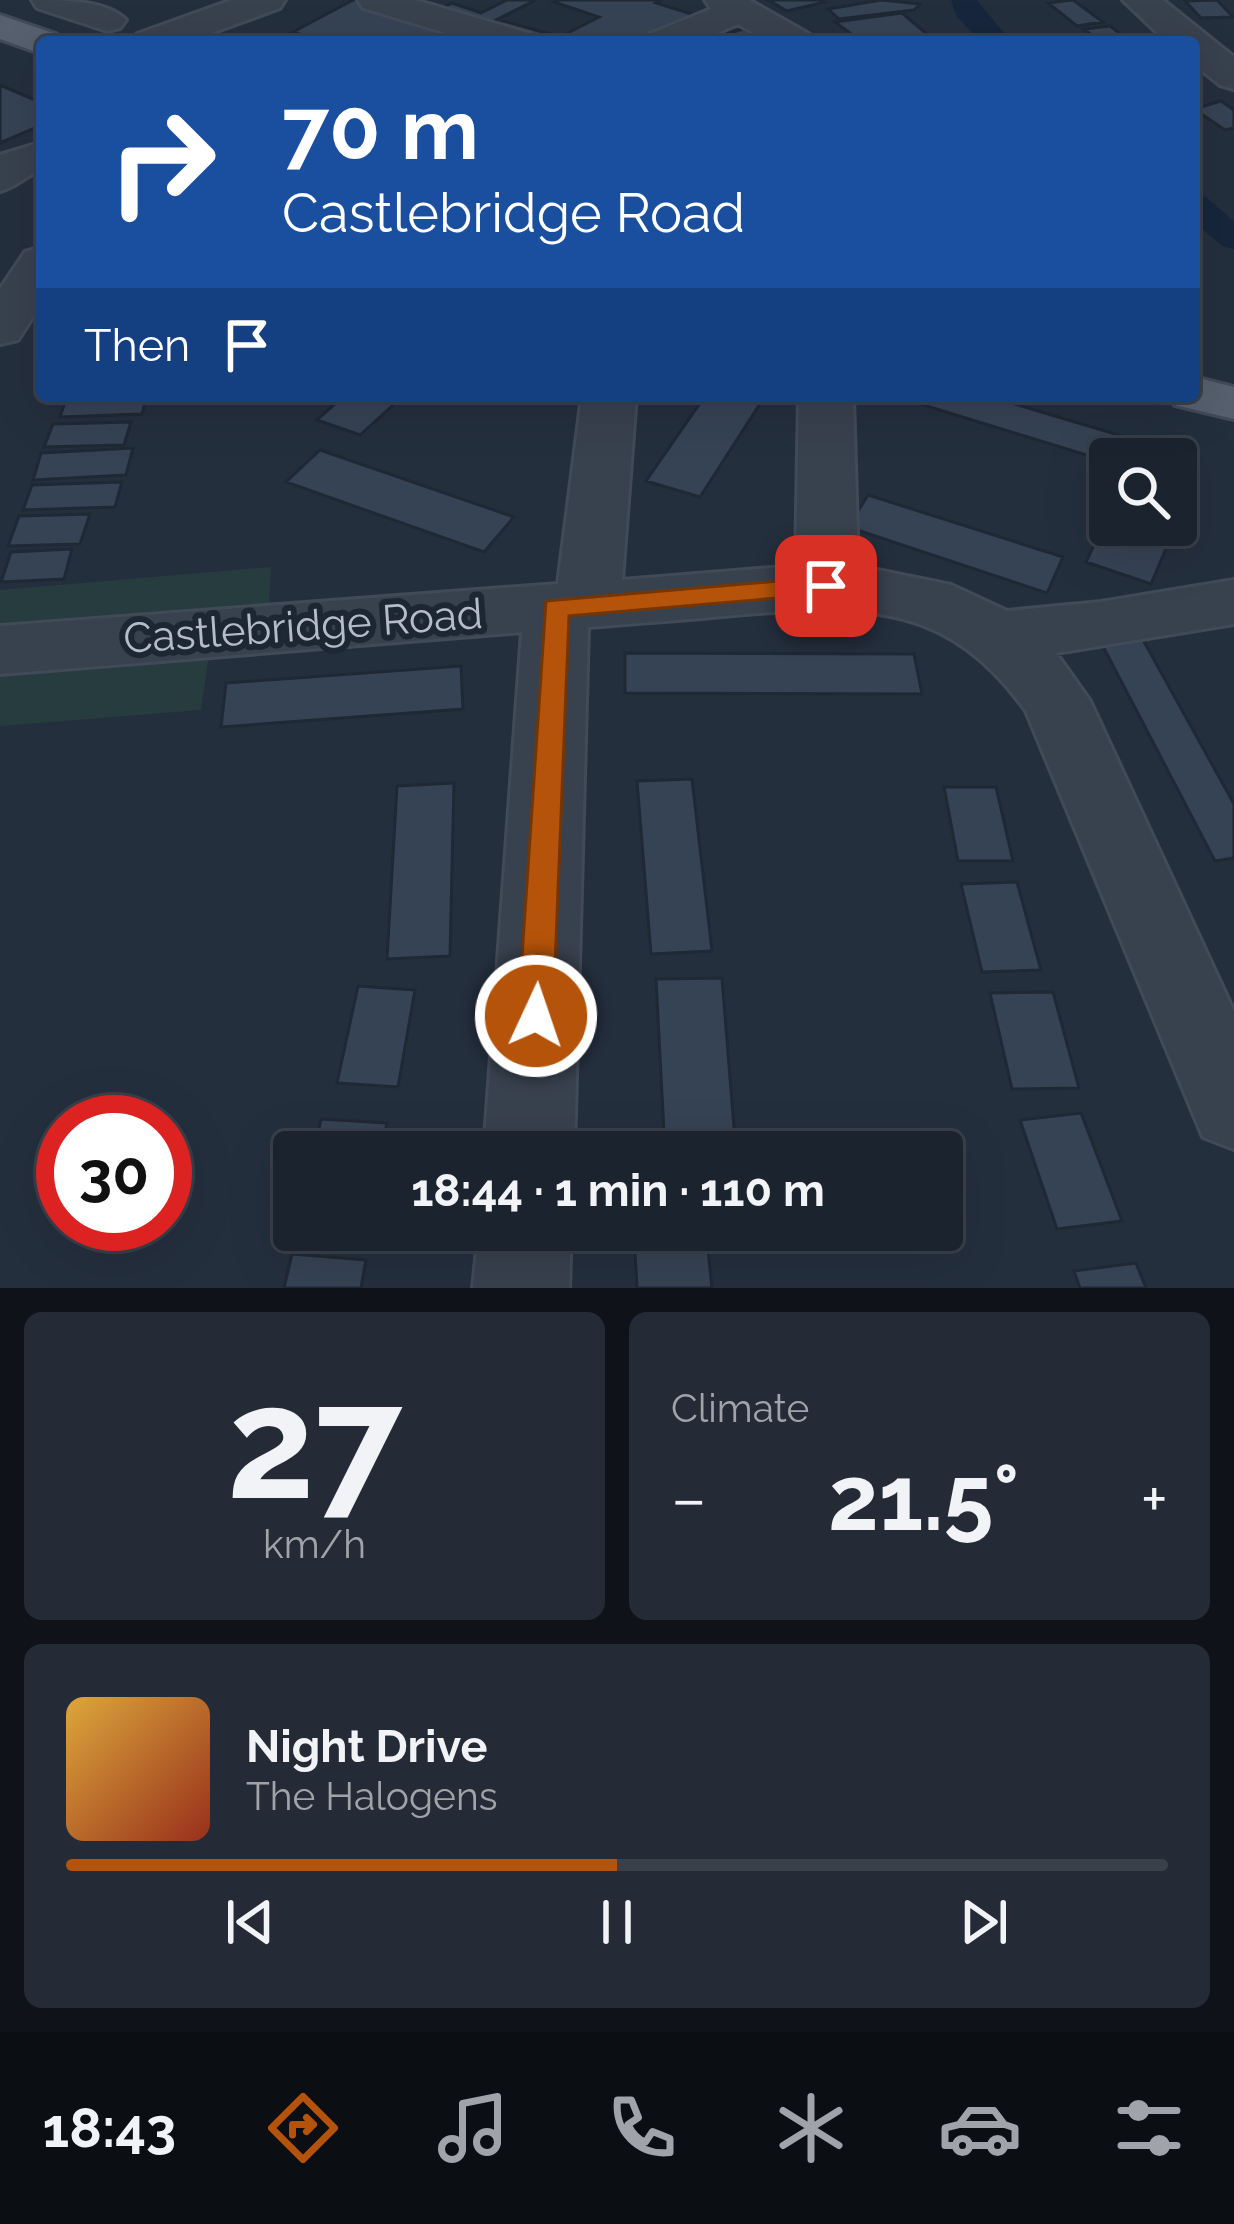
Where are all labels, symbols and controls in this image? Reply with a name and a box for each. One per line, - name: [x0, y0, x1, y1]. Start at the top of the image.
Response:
- text: 70 m: [282, 80, 479, 179]
- icon: right: [84, 84, 240, 240]
- text: Castlebridge Road: [282, 181, 745, 245]
- icon: arrive: [214, 312, 280, 378]
- text: Then: [84, 319, 190, 372]
- map controls: [1089, 438, 1197, 546]
- button: search: [1089, 438, 1197, 546]
- pin: [775, 535, 877, 637]
- icon: arrive: [793, 553, 859, 619]
- street label: Castlebridge Road: [122, 589, 484, 663]
- position arrow: [473, 953, 599, 1079]
- speed limit sign: 30: [36, 1095, 192, 1251]
- text: 18:44 · 1 min · 110 m: [411, 1164, 825, 1217]
- text: 27: [227, 1351, 402, 1535]
- text: Climate: [671, 1385, 809, 1431]
- text: 21.5°: [828, 1445, 1019, 1551]
- text: −: [671, 1460, 707, 1537]
- text: +: [1141, 1460, 1168, 1537]
- text: km/h: [263, 1521, 366, 1567]
- text: Night Drive: [246, 1720, 487, 1773]
- text: The Halogens: [246, 1773, 498, 1819]
- icon: previous: [217, 1889, 283, 1955]
- icon: pause: [584, 1889, 650, 1955]
- icon: next: [951, 1889, 1017, 1955]
- icon: directions: [261, 2086, 345, 2170]
- icon: music: [431, 2086, 515, 2170]
- icon: phone: [600, 2086, 684, 2170]
- icon: climate: [769, 2086, 853, 2170]
- icon: car: [938, 2086, 1022, 2170]
- icon: filters: [1107, 2086, 1191, 2170]
- text: 18:43: [43, 2096, 176, 2160]

